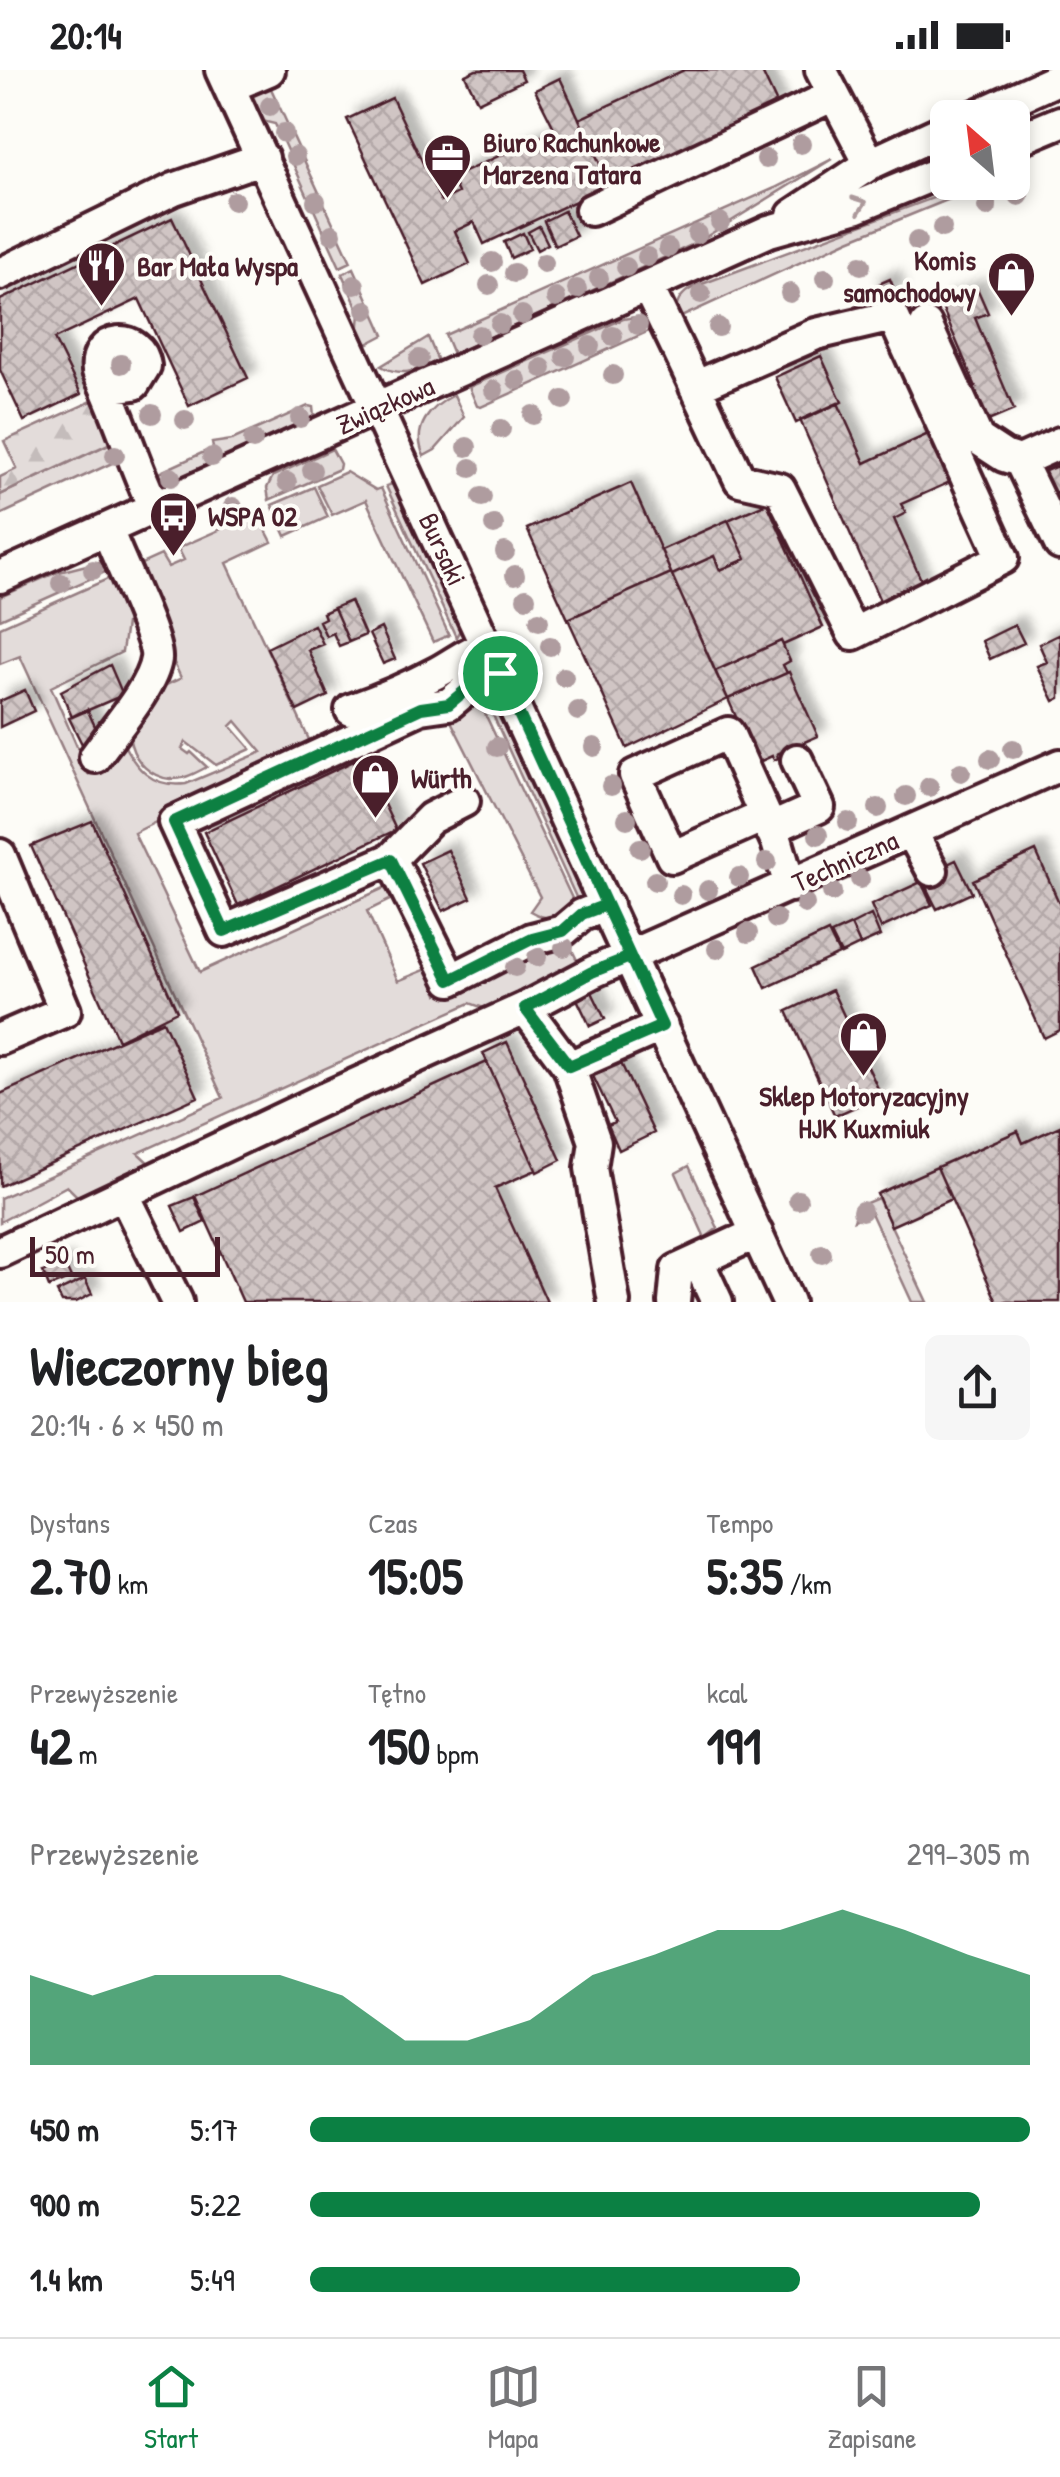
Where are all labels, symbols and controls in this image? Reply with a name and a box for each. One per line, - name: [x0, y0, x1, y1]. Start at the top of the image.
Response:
- text: 20:14: [50, 9, 122, 61]
- north arrow: [930, 100, 1030, 200]
- map controls: [930, 100, 1030, 200]
- place label: Biuro Rachunkowe Marzena Tatara: [483, 123, 661, 193]
- office icon: Biuro Rachunkowe Marzena Tatara: [422, 132, 474, 200]
- one-way arrow: [850, 196, 868, 216]
- restaurant icon: Bar Mała Wyspa: [76, 240, 128, 308]
- place label: Komis samochodowy: [843, 241, 976, 312]
- place label: Bar Mała Wyspa: [137, 247, 298, 286]
- shop icon: Komis samochodowy: [985, 250, 1037, 318]
- street label: Związkowa: [330, 367, 440, 443]
- bus stop icon: WSPA 02: [147, 490, 199, 558]
- place label: WSPA 02: [208, 497, 298, 535]
- street label: Bursaki: [410, 507, 476, 591]
- pin: [458, 631, 543, 716]
- icon: arrive: [473, 646, 528, 701]
- shop icon: Würth: [350, 752, 402, 820]
- place label: Würth: [411, 759, 472, 797]
- street label: Techniczna: [786, 821, 904, 901]
- shop icon: Sklep Motoryzacyjny HJK Kuxmiuk: [838, 1010, 890, 1078]
- place label: Sklep Motoryzacyjny HJK Kuxmiuk: [759, 1077, 969, 1147]
- scale bar: [30, 1232, 220, 1276]
- text: 50 m: [45, 1235, 95, 1273]
- text: Wieczorny bieg: [30, 1328, 328, 1402]
- button: share: [925, 1335, 1030, 1440]
- text: 20:14 · 6 × 450 m: [30, 1403, 224, 1446]
- text: Dystans: [30, 1504, 110, 1542]
- text: Czas: [368, 1504, 417, 1542]
- text: Tempo: [707, 1504, 773, 1542]
- text: 2.70: [30, 1542, 111, 1610]
- text: 15:05: [368, 1542, 463, 1610]
- text: 5:35: [707, 1542, 783, 1610]
- text: km: [111, 1565, 148, 1603]
- text: /km: [783, 1565, 832, 1603]
- text: Przewyższenie: [30, 1674, 178, 1712]
- text: Tętno: [368, 1674, 426, 1712]
- text: kcal: [707, 1674, 748, 1712]
- text: 42: [30, 1712, 72, 1780]
- text: 150: [368, 1712, 430, 1780]
- text: 191: [707, 1712, 761, 1780]
- text: m: [72, 1735, 98, 1773]
- text: bpm: [430, 1735, 479, 1773]
- text: Przewyższenie: [30, 1832, 199, 1875]
- text: 299–305 m: [907, 1832, 1030, 1875]
- text: 450 m: [30, 2108, 99, 2151]
- text: 5:17: [190, 2108, 238, 2151]
- text: 900 m: [30, 2183, 100, 2226]
- text: 5:22: [190, 2183, 241, 2226]
- text: 1.4 km: [30, 2258, 103, 2301]
- text: 5:49: [190, 2258, 235, 2301]
- tab: Start: [144, 2359, 199, 2457]
- tab: Mapa: [486, 2359, 541, 2457]
- tab: Zapisane: [828, 2359, 916, 2457]

